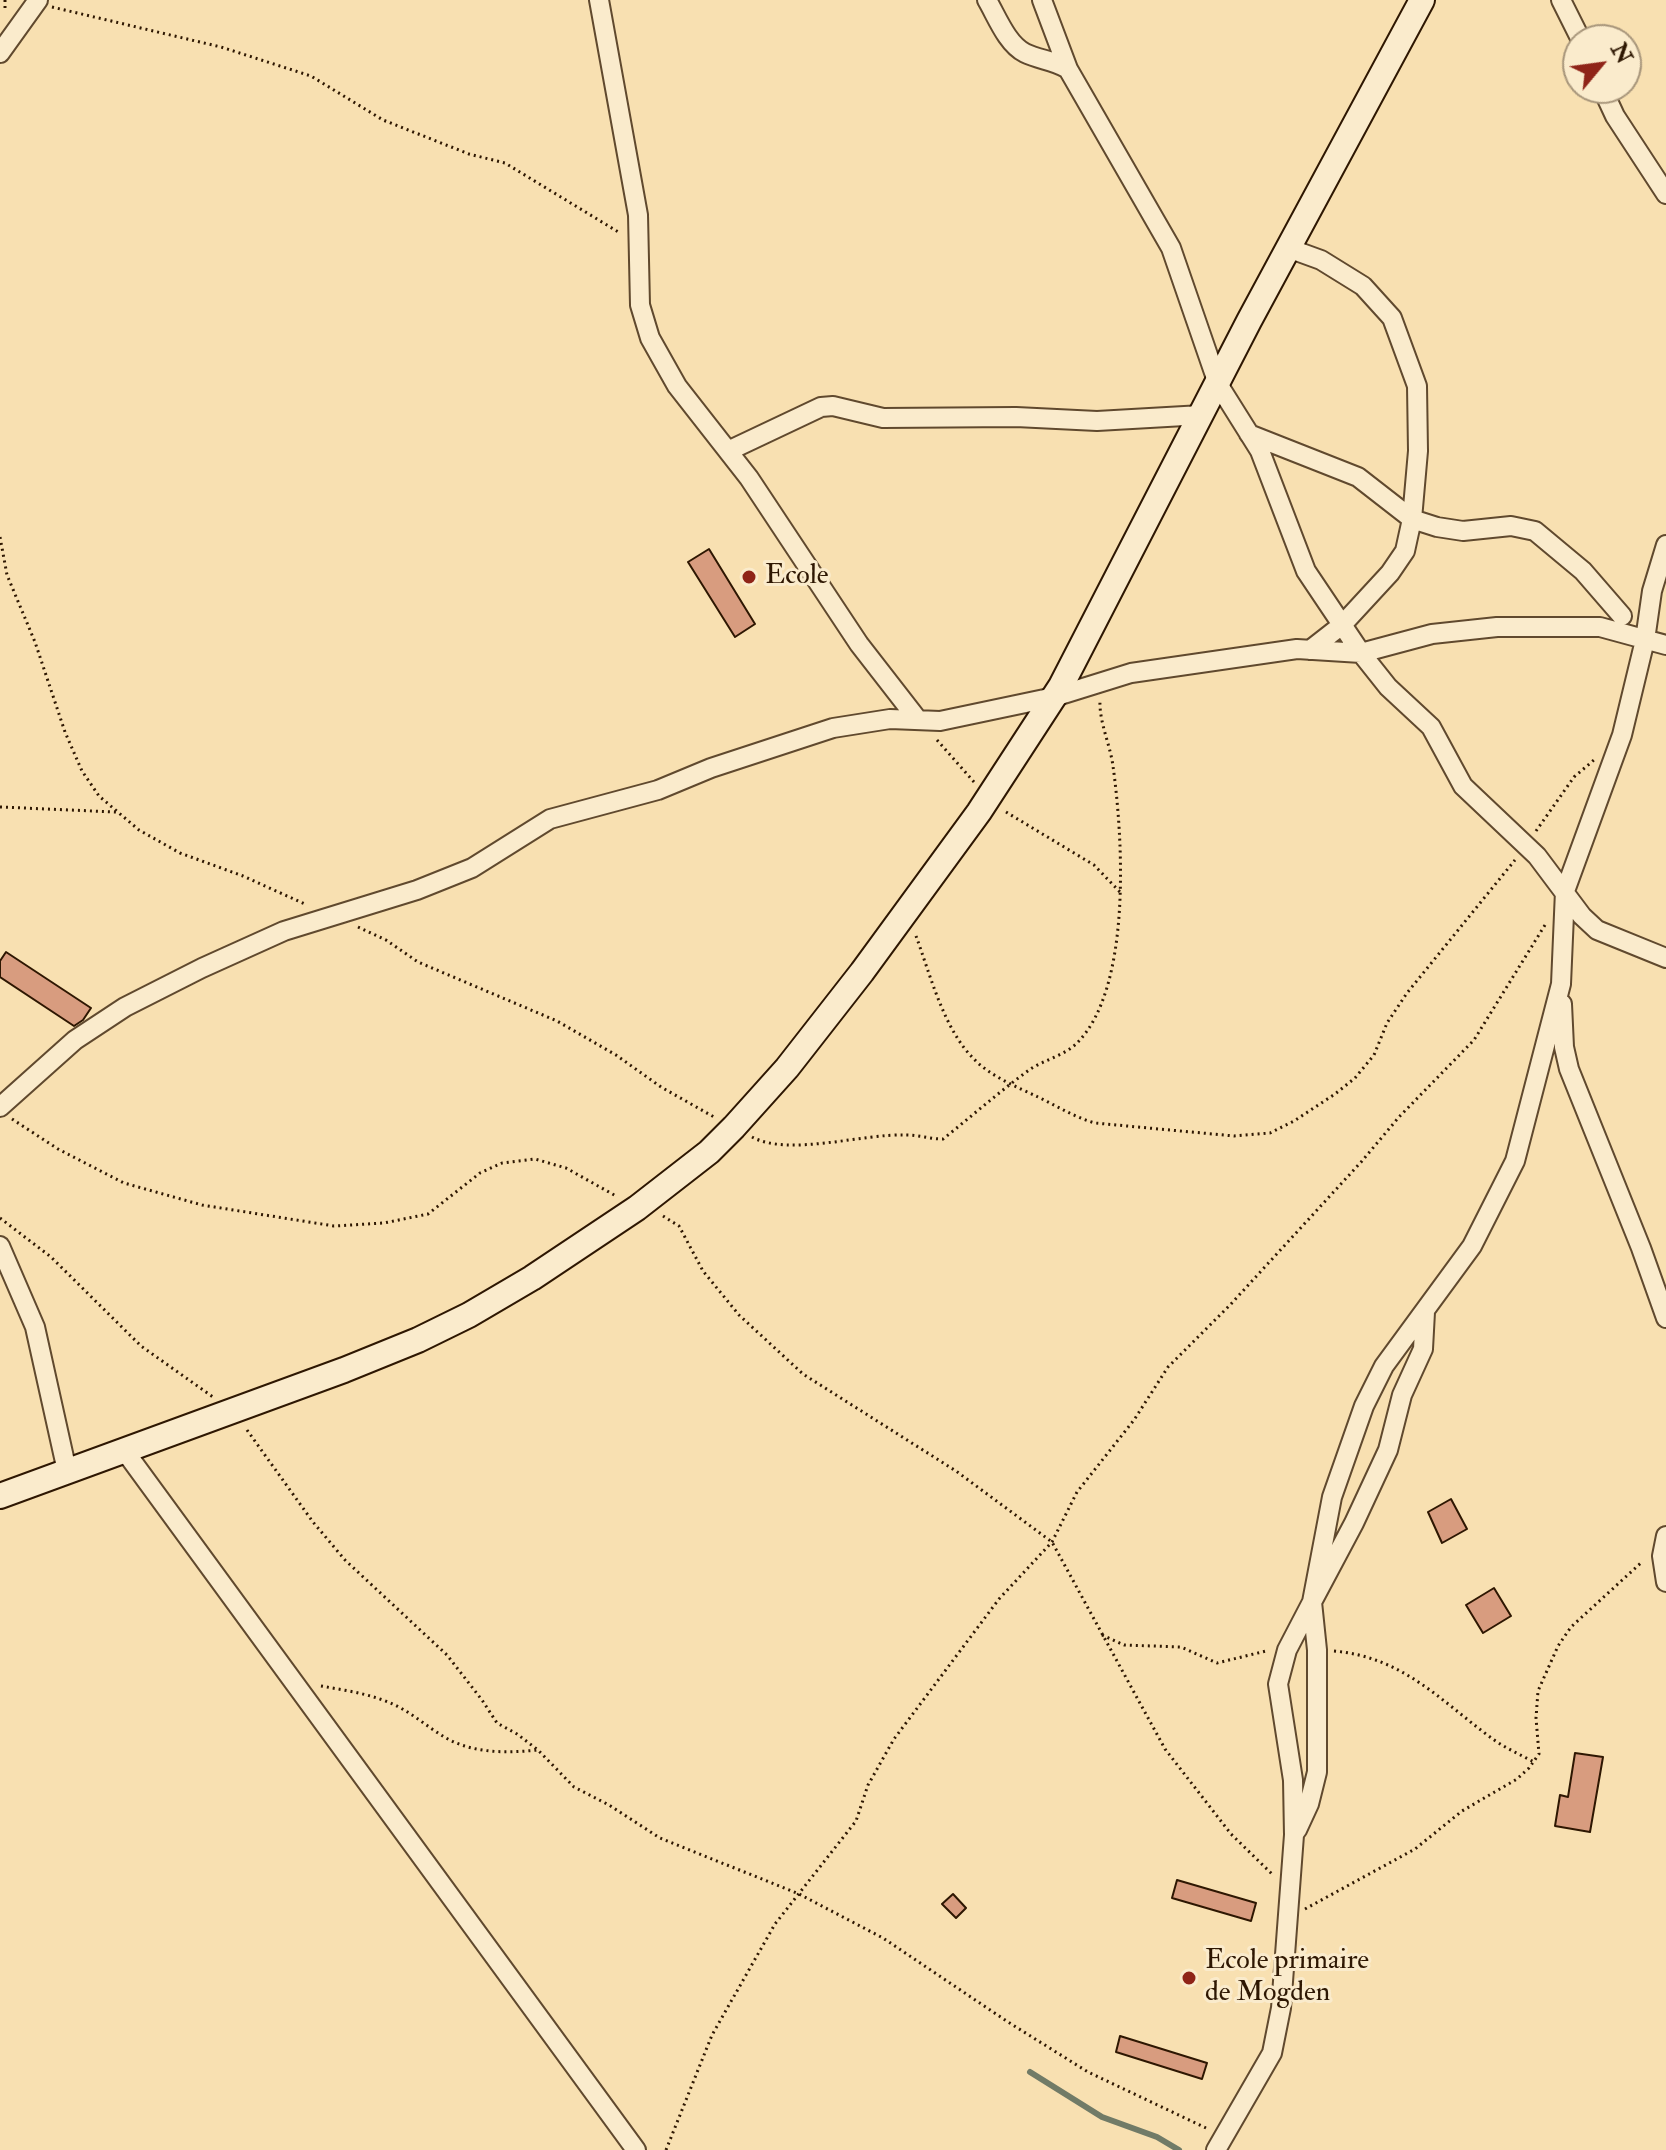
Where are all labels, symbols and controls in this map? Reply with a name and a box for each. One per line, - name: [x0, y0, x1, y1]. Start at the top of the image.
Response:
- north arrow: [1562, 24, 1642, 104]
- text: N: [1604, 38, 1638, 69]
- place label: Ecole: [765, 560, 828, 594]
- marker: Ecole: [740, 568, 758, 586]
- place label: Ecole primaire de Mogden: [1205, 1945, 1369, 2011]
- marker: Ecole primaire de Mogden: [1180, 1969, 1198, 1987]

